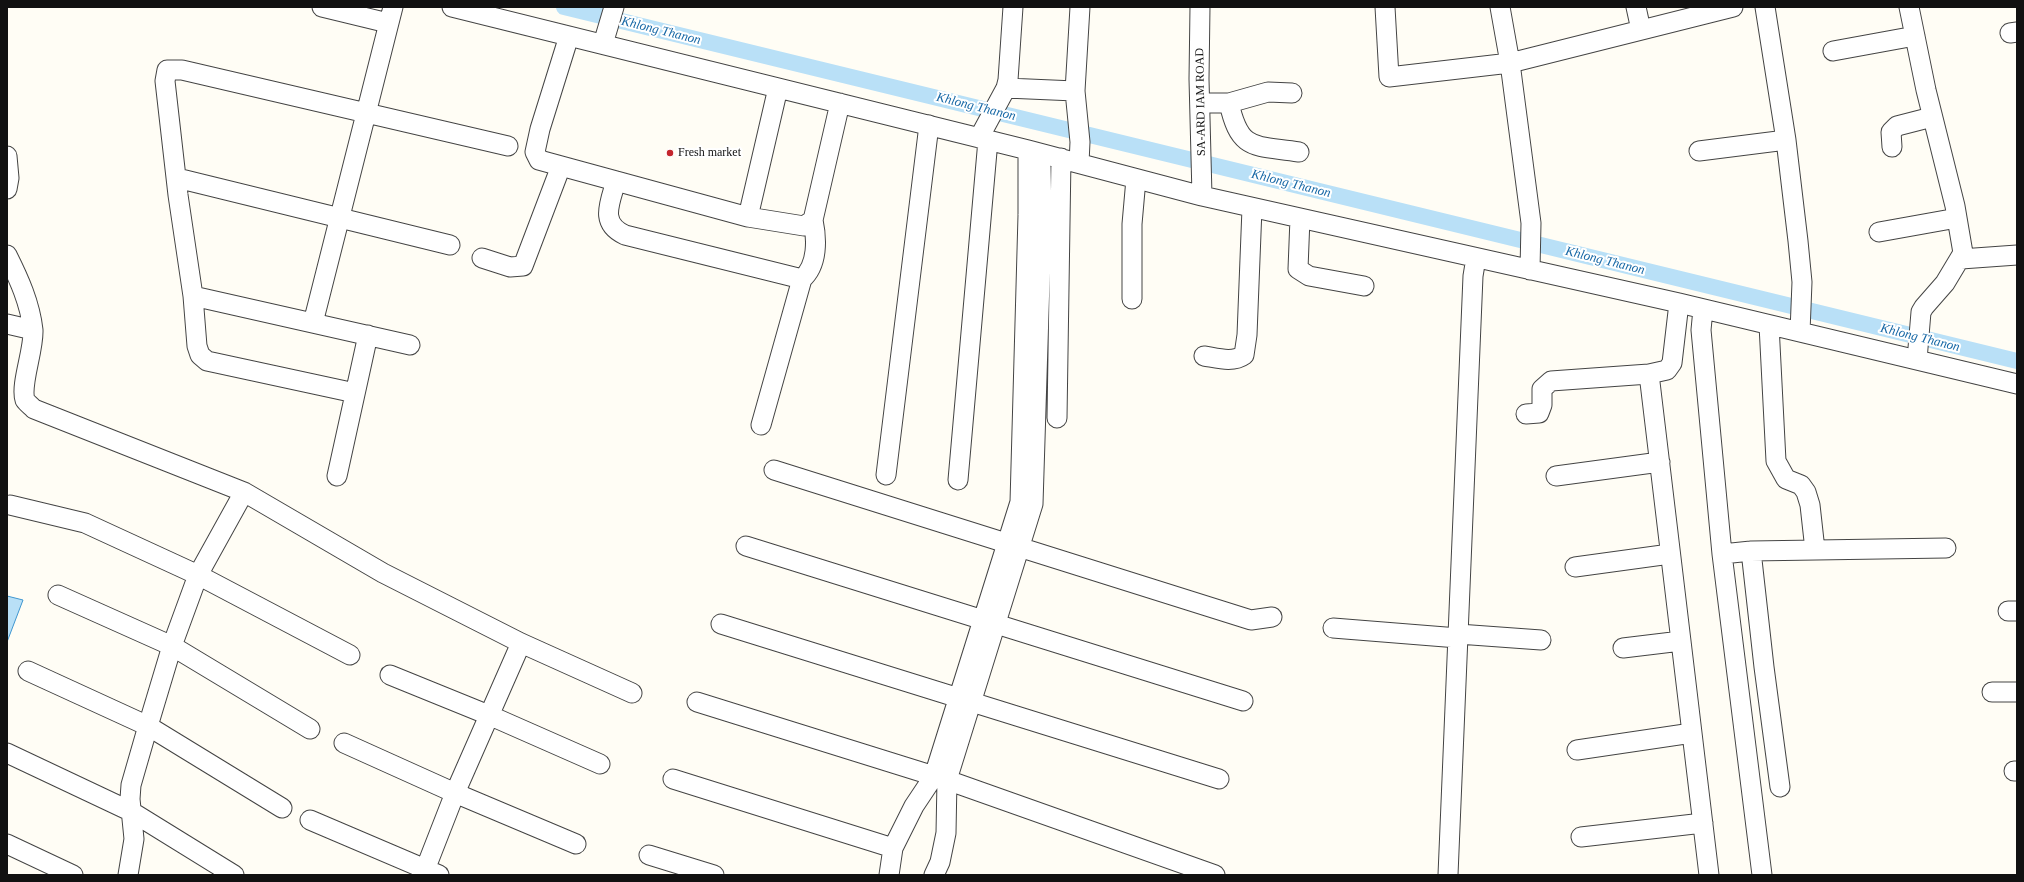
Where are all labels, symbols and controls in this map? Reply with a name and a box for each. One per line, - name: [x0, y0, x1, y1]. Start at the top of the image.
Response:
- water label: Khlong Thanon: [614, 12, 708, 50]
- street label: SA-ARD IAM ROAD: [1193, 50, 1209, 154]
- water label: Khlong Thanon: [929, 88, 1023, 126]
- place label: Fresh market: [678, 146, 752, 160]
- marker: Fresh market: [665, 148, 675, 158]
- water label: Khlong Thanon: [1244, 165, 1338, 203]
- water label: Khlong Thanon: [1558, 242, 1652, 280]
- water label: Khlong Thanon: [1873, 319, 1967, 357]

